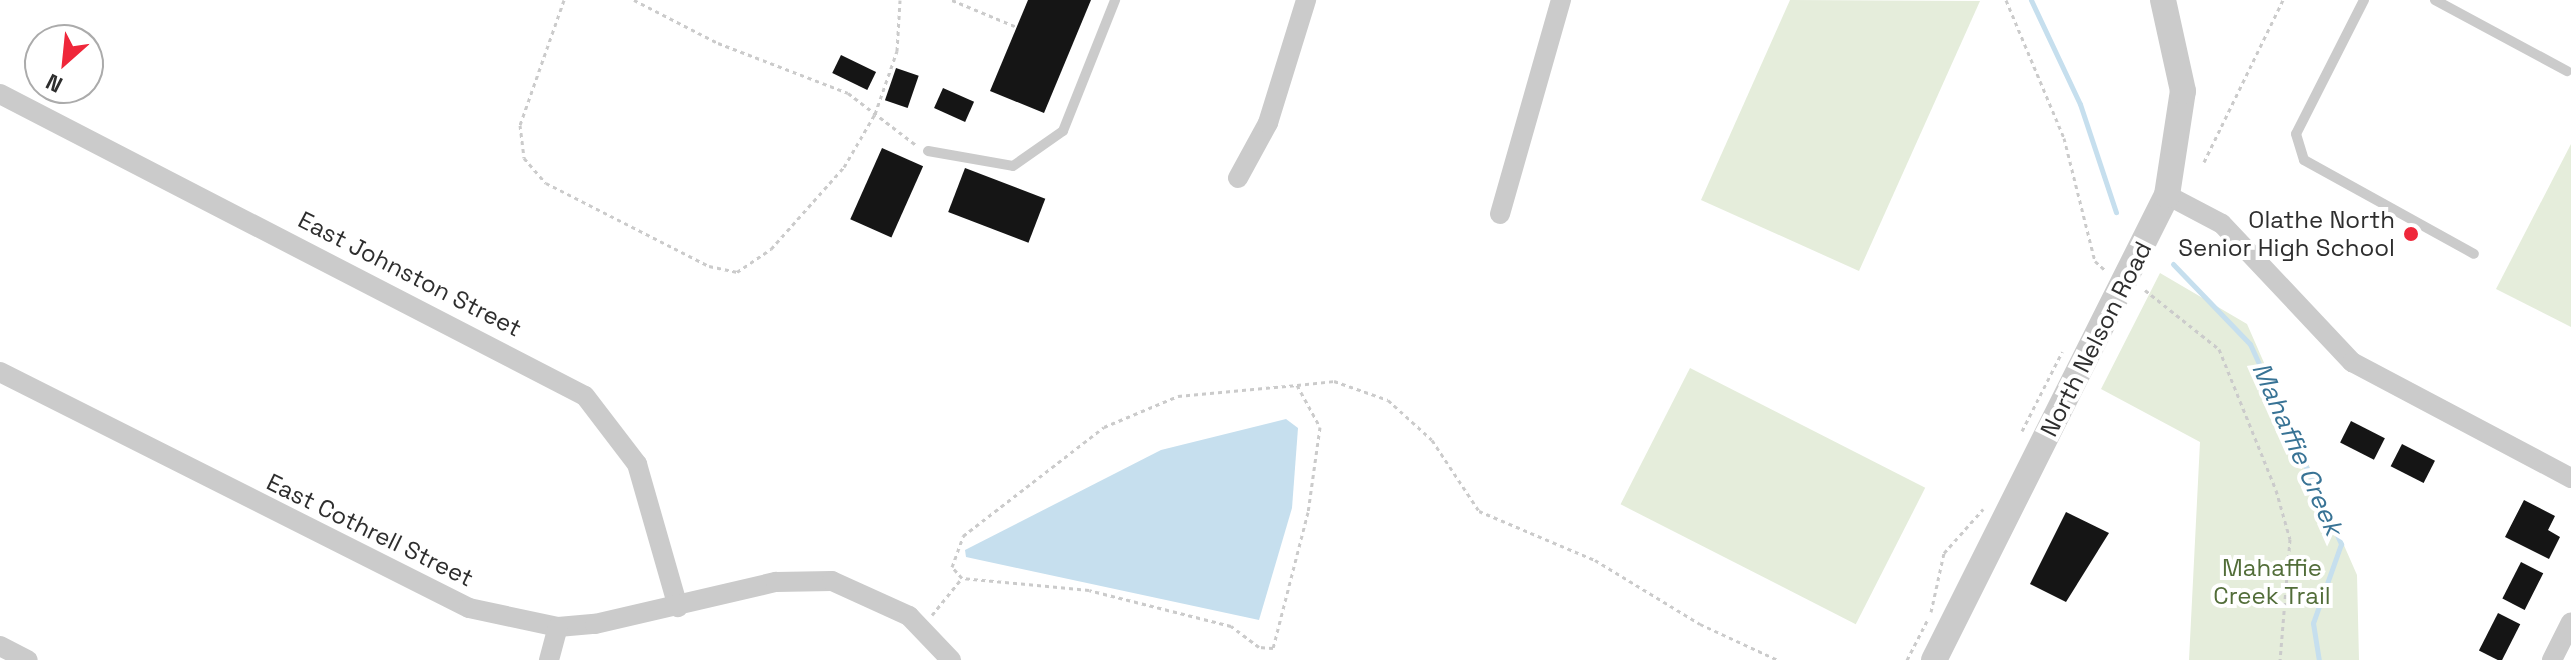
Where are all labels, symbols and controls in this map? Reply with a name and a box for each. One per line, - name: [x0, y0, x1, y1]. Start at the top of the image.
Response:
- north arrow: [24, 24, 104, 104]
- text: N: [41, 68, 67, 99]
- street label: East Johnston Street: [294, 205, 526, 343]
- place label: Olathe North Senior High School: [2178, 206, 2395, 262]
- marker: Olathe North Senior High School: [2402, 225, 2420, 243]
- street label: North Nelson Road: [2034, 237, 2158, 441]
- water label: Mahaffie Creek: [2245, 358, 2349, 540]
- street label: East Cothrell Street: [262, 467, 478, 593]
- park label: Mahaffie Creek Trail: [2213, 554, 2331, 610]

